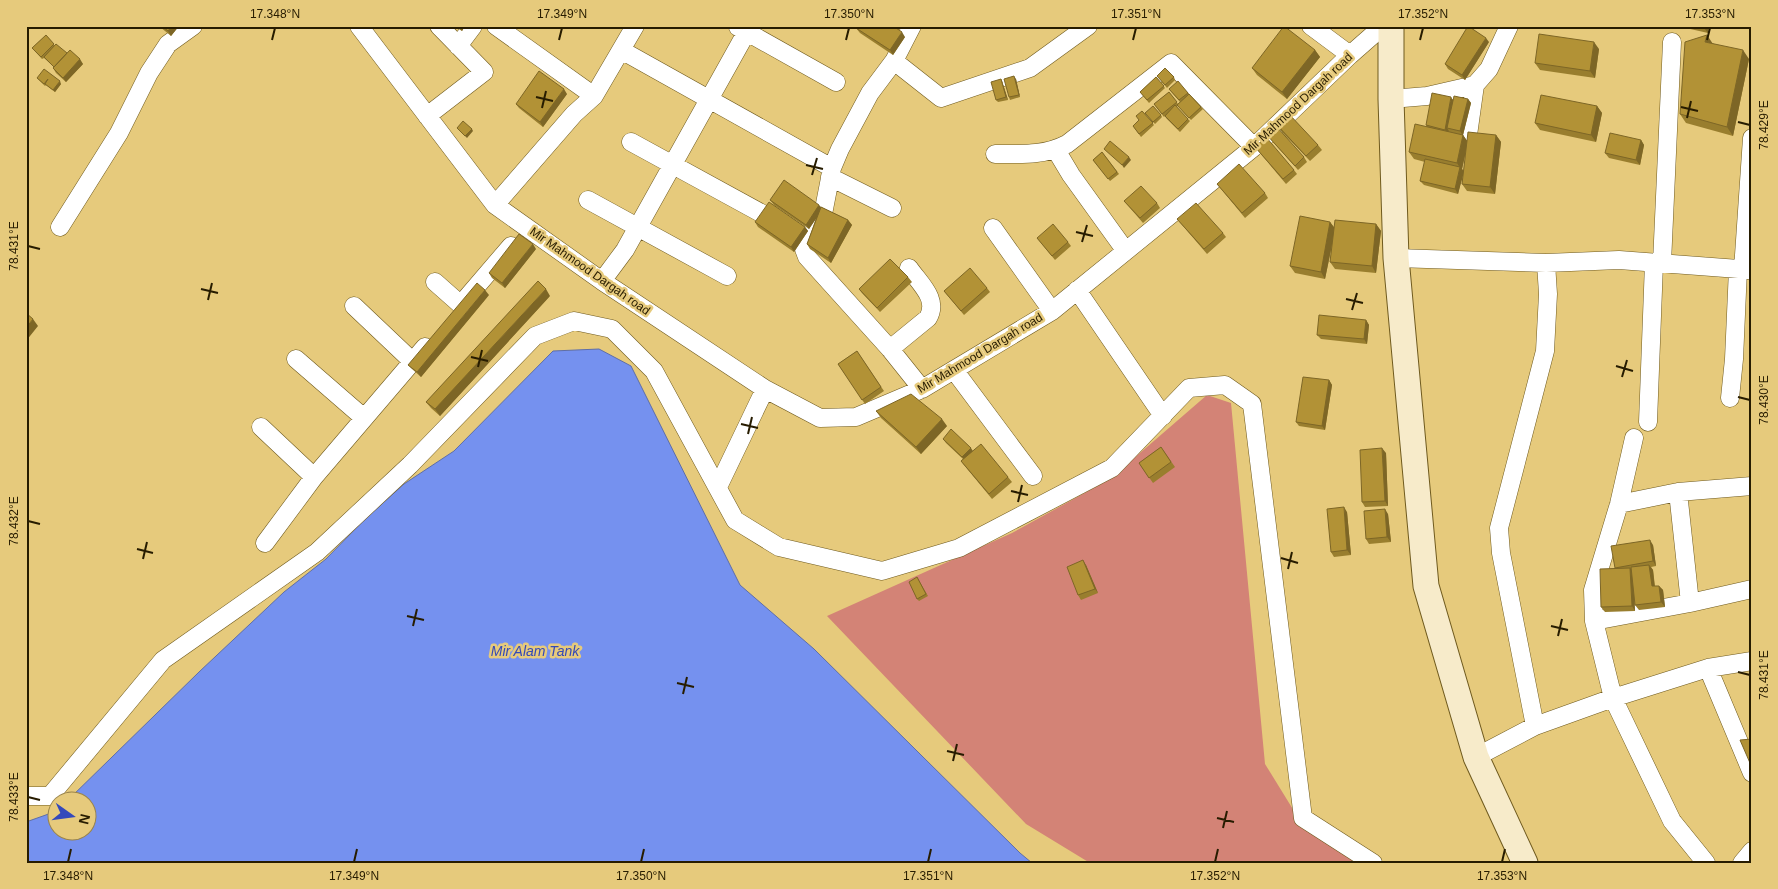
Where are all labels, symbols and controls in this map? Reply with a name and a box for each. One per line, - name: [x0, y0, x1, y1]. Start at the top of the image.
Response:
- text: 17.348°N: [250, 7, 300, 21]
- text: 17.349°N: [537, 7, 587, 21]
- text: 17.350°N: [824, 7, 874, 21]
- text: 17.351°N: [1111, 7, 1161, 21]
- text: 17.352°N: [1398, 7, 1448, 21]
- text: 17.353°N: [1685, 7, 1735, 21]
- street label: Mir Mahmood Dargah road: [1241, 50, 1355, 158]
- text: 78.429°E: [1757, 100, 1771, 150]
- text: 78.431°E: [7, 221, 21, 271]
- street label: Mir Mahmood Dargah road: [527, 224, 653, 318]
- street label: Mir Mahmood Dargah road: [915, 310, 1045, 396]
- text: 78.430°E: [1757, 375, 1771, 425]
- text: 78.432°E: [7, 496, 21, 546]
- water label: Mir Alam Tank: [491, 643, 580, 659]
- text: 78.431°E: [1757, 650, 1771, 700]
- text: 78.433°E: [7, 772, 21, 822]
- north arrow: [48, 792, 98, 842]
- text: N: [76, 812, 94, 826]
- text: 17.348°N: [43, 869, 93, 883]
- text: 17.349°N: [329, 869, 379, 883]
- text: 17.350°N: [616, 869, 666, 883]
- text: 17.351°N: [903, 869, 953, 883]
- text: 17.352°N: [1190, 869, 1240, 883]
- text: 17.353°N: [1477, 869, 1527, 883]

